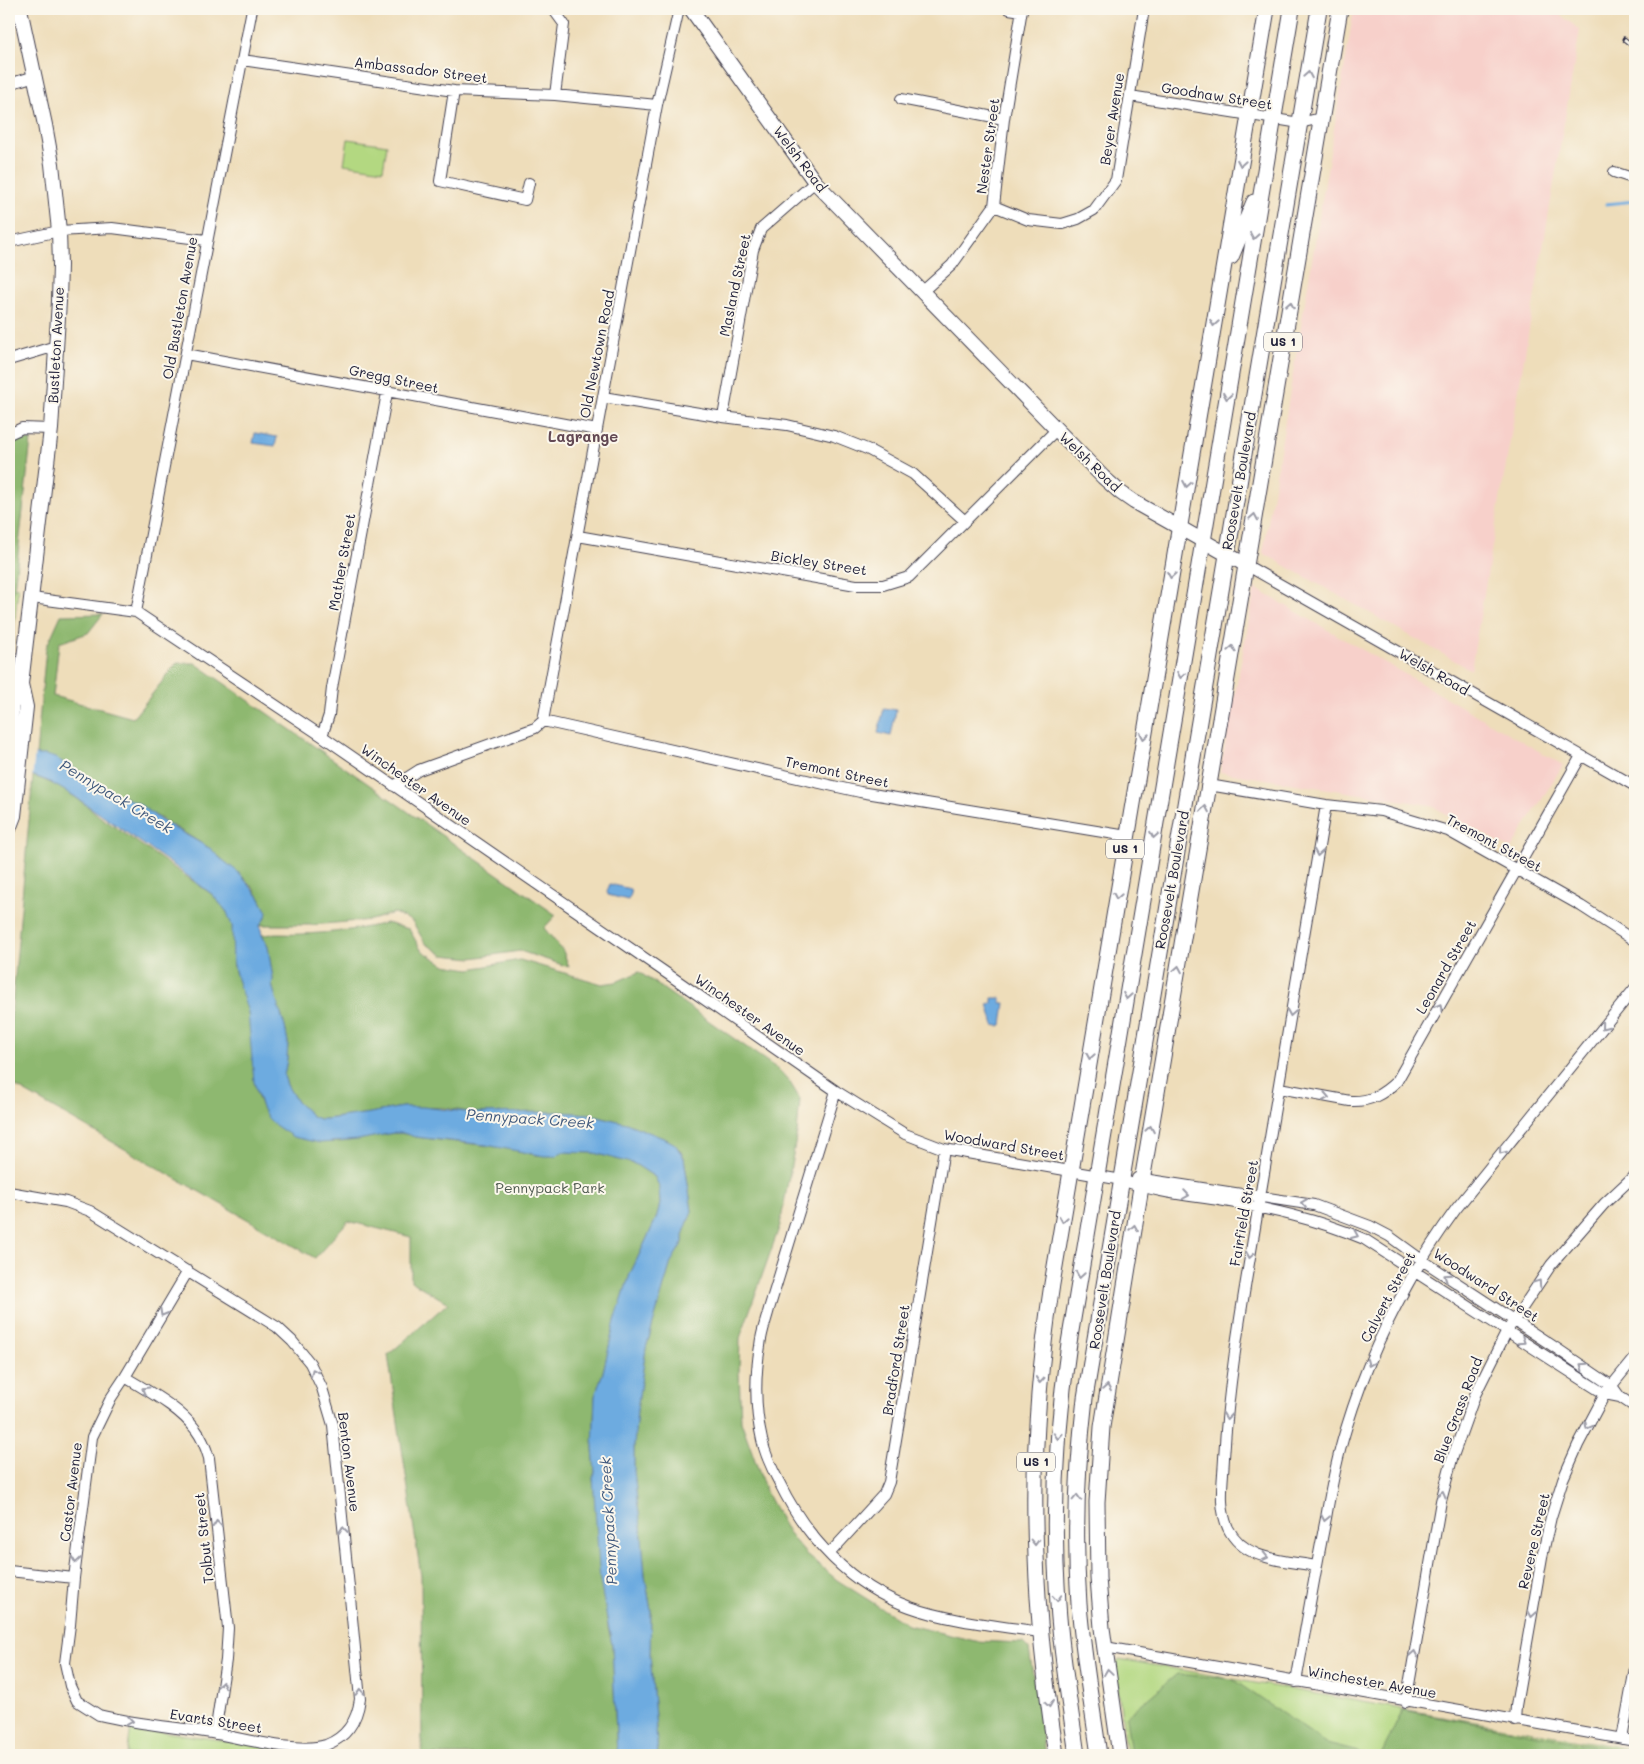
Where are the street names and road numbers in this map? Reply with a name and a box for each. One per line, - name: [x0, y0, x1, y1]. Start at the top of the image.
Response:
- street label: Ambassador Street: [353, 52, 489, 87]
- street label: Beyer Avenue: [1095, 71, 1128, 166]
- street label: Goodnaw Street: [1160, 77, 1274, 114]
- street label: Nester Street: [971, 97, 1004, 195]
- street label: Welsh Road: [769, 122, 832, 196]
- street label: Masland Street: [714, 232, 755, 338]
- street label: Old Bustleton Avenue: [158, 235, 201, 381]
- street label: Bustleton Avenue: [43, 286, 68, 404]
- street label: Old Newtown Road: [575, 288, 618, 420]
- road number: US 1: [1264, 332, 1302, 352]
- street label: Gregg Street: [347, 360, 441, 397]
- street label: Roosevelt Boulevard: [1217, 410, 1260, 552]
- street label: Welsh Road: [1056, 428, 1125, 496]
- street label: Mather Street: [324, 512, 359, 612]
- street label: Bickley Street: [770, 546, 869, 579]
- street label: Welsh Road: [1395, 644, 1473, 699]
- street label: Winchester Avenue: [357, 739, 475, 830]
- street label: Tremont Street: [783, 751, 891, 792]
- street label: Roosevelt Boulevard: [1150, 809, 1193, 951]
- street label: Tremont Street: [1443, 809, 1545, 876]
- road number: US 1: [1106, 840, 1144, 859]
- street label: Leonard Street: [1411, 916, 1480, 1017]
- street label: Winchester Avenue: [691, 969, 809, 1060]
- street label: Woodward Street: [942, 1125, 1066, 1164]
- street label: Fairfield Street: [1225, 1158, 1262, 1268]
- street label: Roosevelt Boulevard: [1084, 1209, 1125, 1351]
- street label: Woodward Street: [1430, 1243, 1543, 1326]
- street label: Calvert Street: [1356, 1248, 1420, 1346]
- street label: Bradford Street: [877, 1303, 914, 1417]
- street label: Blue Grass Road: [1429, 1354, 1487, 1466]
- street label: Benton Avenue: [334, 1411, 365, 1513]
- street label: Castor Avenue: [55, 1441, 86, 1543]
- road number: US 1: [1017, 1452, 1055, 1471]
- street label: Revere Street: [1513, 1491, 1554, 1591]
- street label: Tolbut Street: [189, 1492, 218, 1584]
- street label: Winchester Avenue: [1306, 1661, 1438, 1702]
- street label: Evarts Street: [169, 1704, 264, 1737]

